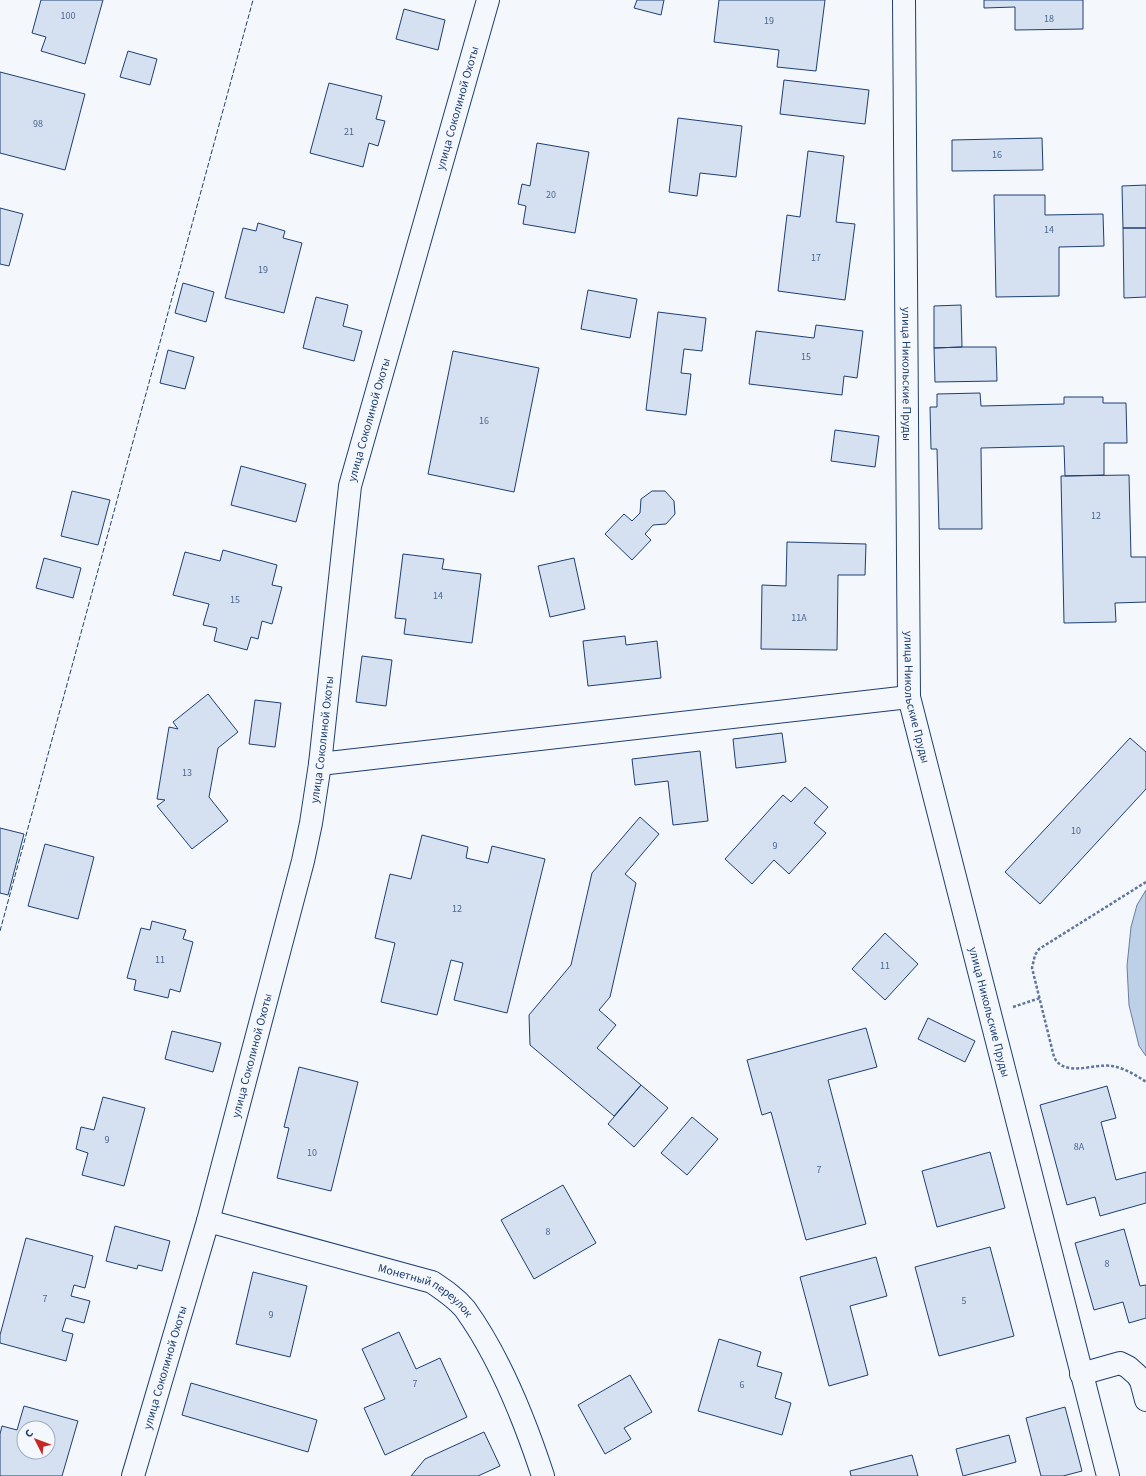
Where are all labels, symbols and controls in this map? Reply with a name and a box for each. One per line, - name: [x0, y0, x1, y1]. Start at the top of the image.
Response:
- house number: 100: [61, 9, 75, 23]
- house number: 18: [1044, 12, 1054, 26]
- house number: 19: [764, 14, 774, 28]
- street label: улица Соколиной Охоты: [432, 44, 483, 172]
- house number: 98: [33, 117, 43, 131]
- house number: 21: [344, 125, 354, 139]
- house number: 16: [992, 148, 1002, 162]
- house number: 20: [546, 188, 556, 202]
- house number: 14: [1044, 223, 1054, 237]
- house number: 17: [811, 251, 821, 265]
- house number: 19: [258, 263, 268, 277]
- street label: улица Никольские Пруды: [898, 307, 916, 441]
- house number: 15: [801, 350, 811, 364]
- street label: улица Соколиной Охоты: [343, 356, 394, 484]
- house number: 16: [479, 414, 489, 428]
- house number: 12: [1091, 509, 1101, 523]
- house number: 14: [433, 589, 443, 603]
- house number: 15: [230, 593, 240, 607]
- house number: 11А: [791, 611, 807, 625]
- street label: улица Никольские Пруды: [900, 631, 934, 765]
- street label: улица Соколиной Охоты: [306, 675, 338, 804]
- house number: 13: [182, 766, 192, 780]
- house number: 10: [1071, 824, 1081, 838]
- house number: 9: [773, 839, 778, 853]
- house number: 12: [452, 902, 462, 916]
- street label: улица Никольские Пруды: [965, 945, 1014, 1079]
- house number: 11: [155, 953, 165, 967]
- house number: 11: [880, 959, 890, 973]
- street label: улица Соколиной Охоты: [227, 991, 276, 1120]
- house number: 9: [105, 1133, 110, 1147]
- house number: 8А: [1074, 1140, 1085, 1154]
- house number: 10: [307, 1146, 317, 1160]
- house number: 7: [817, 1163, 822, 1177]
- house number: 8: [546, 1225, 551, 1239]
- house number: 8: [1105, 1257, 1110, 1271]
- street label: Монетный переулок: [376, 1259, 477, 1321]
- house number: 7: [43, 1292, 48, 1306]
- house number: 5: [962, 1294, 967, 1308]
- street label: улица Соколиной Охоты: [139, 1304, 191, 1431]
- house number: 9: [269, 1308, 274, 1322]
- house number: 7: [413, 1377, 418, 1391]
- house number: 6: [740, 1378, 745, 1392]
- north arrow: [16, 1420, 56, 1460]
- text: С: [21, 1426, 37, 1441]

